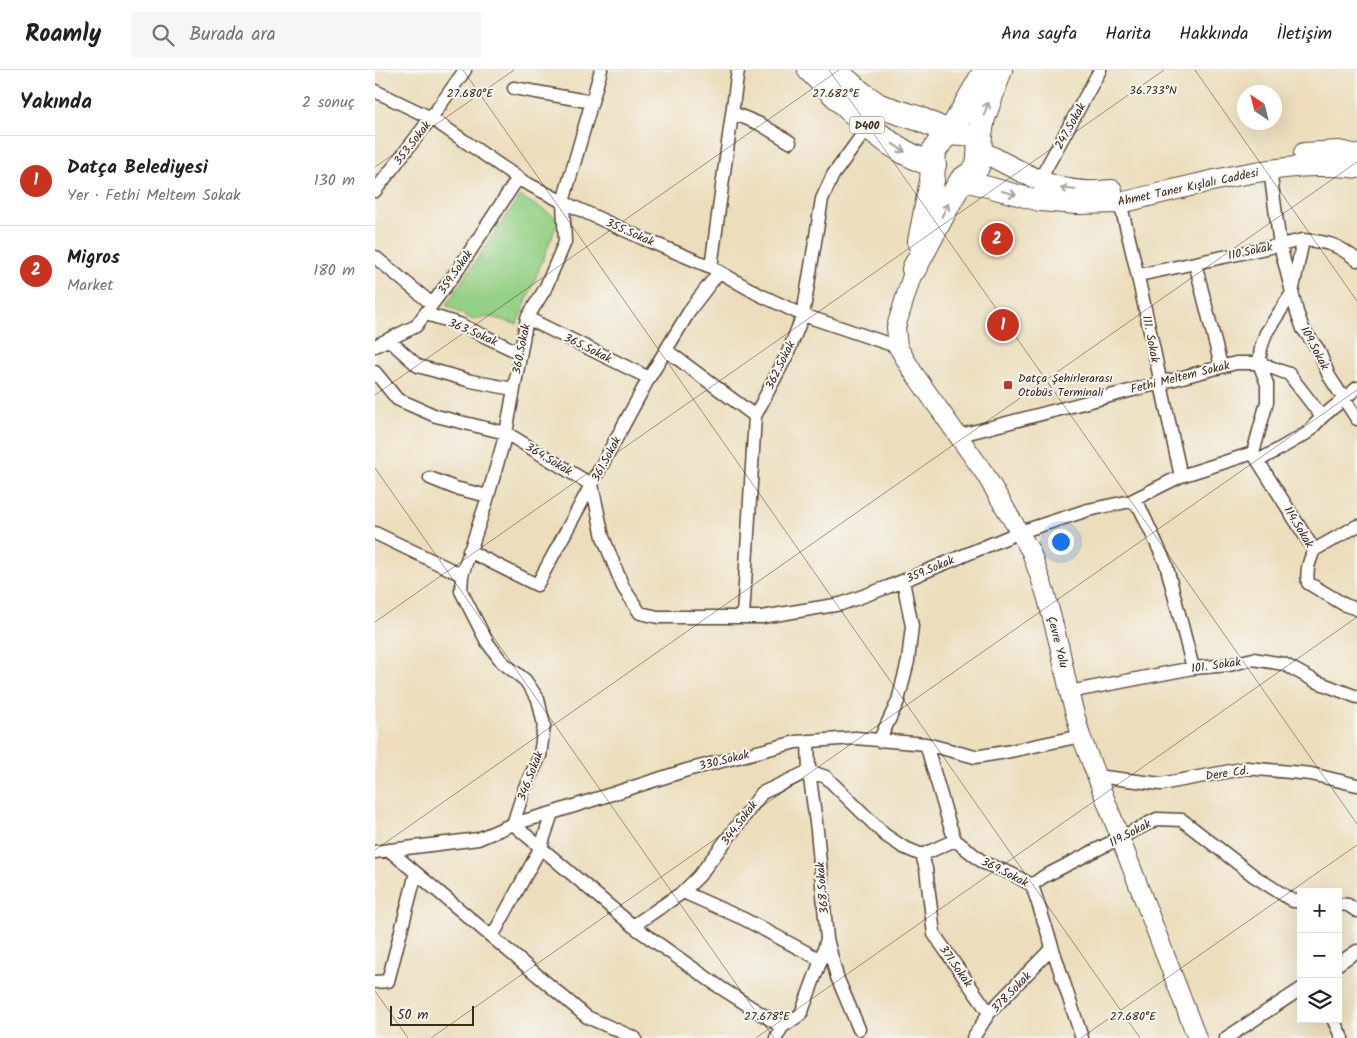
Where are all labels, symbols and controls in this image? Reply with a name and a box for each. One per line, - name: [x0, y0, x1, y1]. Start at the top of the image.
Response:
- search box: [131, 12, 481, 57]
- text: Roamly: [25, 15, 101, 54]
- text: Burada ara: [189, 20, 276, 50]
- text: Ana sayfa: [1001, 20, 1077, 49]
- text: Harita: [1105, 20, 1151, 49]
- text: Hakkında: [1179, 20, 1248, 49]
- text: İletişim: [1276, 20, 1332, 49]
- icon: search: [149, 21, 177, 49]
- text: 36.733°N: [1129, 81, 1177, 100]
- text: 27.680°E: [447, 84, 494, 103]
- text: 27.682°E: [812, 84, 861, 103]
- north arrow: [1237, 85, 1282, 130]
- text: Yakında: [20, 86, 92, 119]
- text: 2 sonuç: [302, 90, 355, 115]
- street label: 247.Sokak: [1050, 99, 1091, 153]
- one-way arrow: [982, 102, 991, 118]
- road number: D400: [849, 116, 885, 134]
- street label: 353.Sokak: [389, 117, 436, 170]
- one-way arrow: [891, 144, 905, 154]
- text: Datça Belediyesi: [67, 153, 208, 183]
- street label: Ahmet Taner Kışlalı Caddesi: [1116, 163, 1261, 212]
- text: 1: [34, 168, 38, 193]
- text: 130 m: [314, 168, 355, 193]
- text: Yer · Fethi Meltem Sokak: [67, 183, 240, 208]
- one-way arrow: [1060, 184, 1076, 194]
- one-way arrow: [1001, 188, 1017, 198]
- one-way arrow: [941, 203, 950, 218]
- street label: 355.Sokak: [603, 213, 657, 252]
- pin: 2: [981, 220, 1013, 258]
- street label: 110.Sokak: [1226, 237, 1274, 265]
- text: Migros: [67, 243, 120, 273]
- street label: 359.Sokak: [433, 246, 478, 299]
- text: 2: [31, 258, 41, 283]
- text: 180 m: [313, 258, 355, 283]
- text: Market: [67, 273, 113, 298]
- pin: 1: [987, 306, 1019, 344]
- street label: 363.Sokak: [445, 314, 501, 351]
- street label: 111. Sokak: [1137, 314, 1164, 365]
- street label: 360.Sokak: [507, 322, 536, 376]
- street label: 109.Sokak: [1295, 323, 1334, 374]
- street label: 365.Sokak: [560, 329, 615, 368]
- street label: 362.Sokak: [761, 337, 801, 393]
- street label: Fethi Meltem Sokak: [1129, 356, 1232, 399]
- place label: Datça Şehirlerarası Otobüs Terminali: [1018, 369, 1113, 402]
- marker: Datça Şehirlerarası Otobüs Terminali: [1002, 379, 1014, 391]
- street label: 361.Sokak: [587, 433, 626, 485]
- street label: 364.Sokak: [522, 438, 576, 481]
- street label: 114.Sokak: [1279, 503, 1319, 552]
- your location: [1048, 529, 1074, 555]
- street label: 359.Sokak: [903, 551, 958, 588]
- street label: Çevre Yolu: [1042, 614, 1073, 670]
- street label: 101. Sokak: [1190, 653, 1242, 678]
- street label: 330.Sokak: [697, 745, 752, 776]
- street label: 346.Sokak: [512, 748, 549, 804]
- street label: Dere Cd.: [1204, 761, 1250, 786]
- street label: 344.Sokak: [716, 797, 763, 850]
- street label: 119.Sokak: [1106, 814, 1155, 852]
- street label: 369.Sokak: [978, 852, 1032, 893]
- street label: 368.Sokak: [811, 861, 834, 915]
- map controls: [1297, 888, 1342, 1023]
- button: +: [1297, 888, 1342, 933]
- button: −: [1297, 933, 1342, 978]
- street label: 371.Sokak: [934, 941, 977, 992]
- street label: 378.Sokak: [987, 967, 1036, 1017]
- button: layers: [1297, 978, 1342, 1023]
- scale bar: [390, 1003, 474, 1026]
- text: 50 m: [397, 1004, 428, 1026]
- text: 27.678°E: [744, 1007, 791, 1026]
- text: 27.680°E: [1110, 1007, 1157, 1026]

